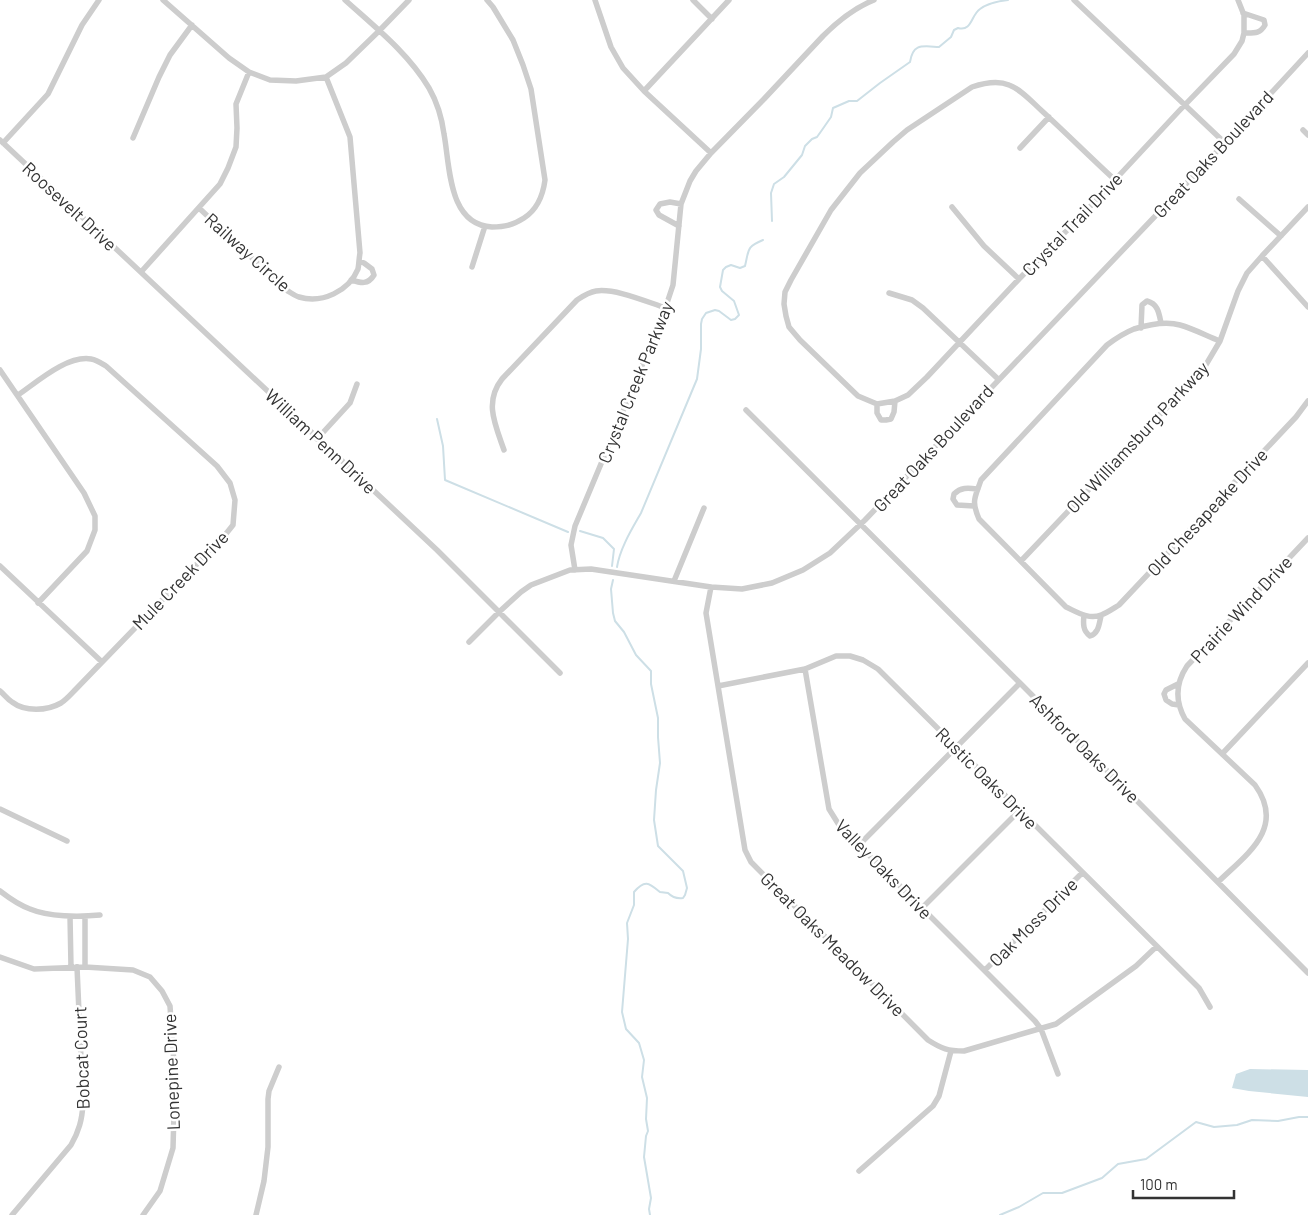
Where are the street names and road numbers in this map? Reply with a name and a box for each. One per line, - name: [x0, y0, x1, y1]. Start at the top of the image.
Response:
- street label: Great Oaks Boulevard: [1148, 86, 1278, 222]
- street label: Roosevelt Drive: [18, 157, 122, 255]
- street label: Crystal Trail Drive: [1017, 168, 1127, 280]
- street label: Railway Circle: [201, 208, 295, 296]
- street label: Crystal Creek Parkway: [592, 298, 678, 466]
- street label: Old Williamsburg Parkway: [1061, 357, 1213, 517]
- street label: Great Oaks Boulevard: [868, 380, 998, 516]
- street label: William Penn Drive: [261, 384, 381, 498]
- street label: Old Chesapeake Drive: [1142, 443, 1272, 581]
- street label: Mule Creek Drive: [127, 526, 233, 634]
- street label: Prairie Wind Drive: [1186, 551, 1296, 667]
- street label: Ashford Oaks Drive: [1026, 689, 1144, 807]
- street label: Rustic Oaks Drive: [931, 722, 1043, 834]
- street label: Valley Oaks Drive: [831, 815, 937, 923]
- street label: Great Oaks Meadow Drive: [756, 867, 910, 1021]
- street label: Oak Moss Drive: [984, 873, 1082, 971]
- street label: Bobcat Court: [68, 1006, 94, 1110]
- street label: Lonepine Drive: [158, 1013, 184, 1131]

